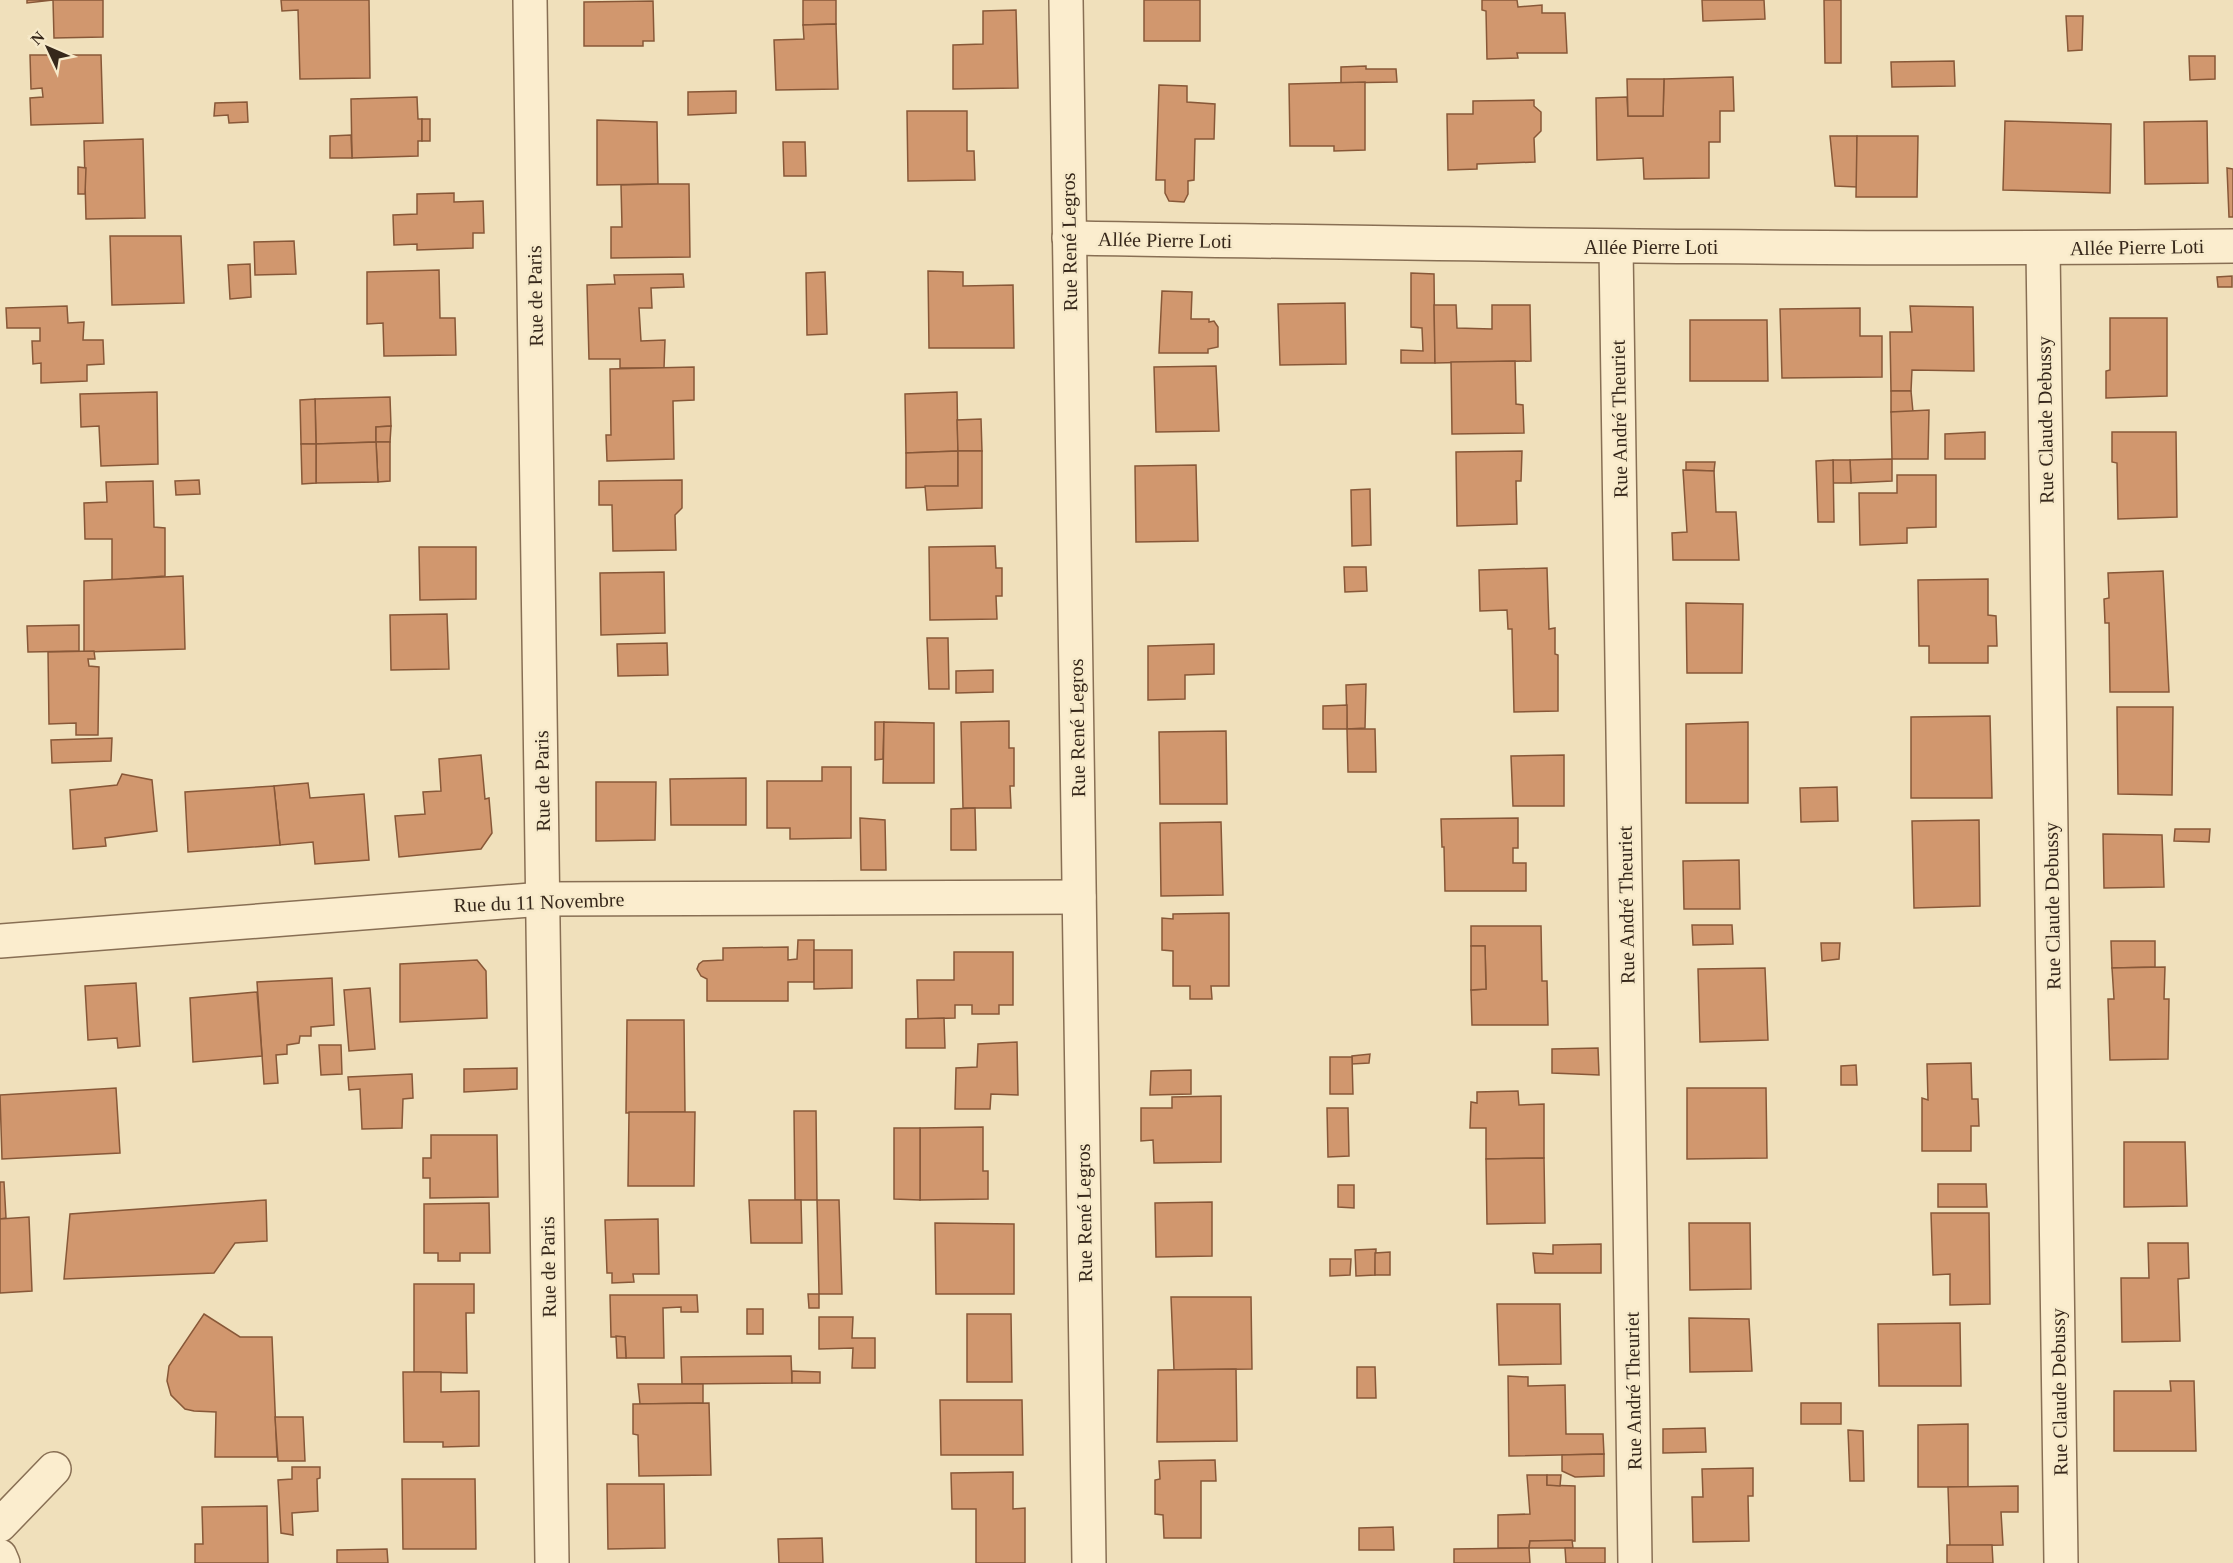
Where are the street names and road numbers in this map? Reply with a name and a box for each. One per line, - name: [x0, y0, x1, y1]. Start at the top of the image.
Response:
- street label: Rue René Legros: [1057, 172, 1082, 312]
- street label: Allée Pierre Loti: [1098, 228, 1233, 252]
- street label: Allée Pierre Loti: [2070, 235, 2205, 259]
- street label: Allée Pierre Loti: [1584, 236, 1719, 258]
- street label: Rue de Paris: [523, 245, 547, 347]
- street label: Rue Claude Debussy: [2033, 336, 2058, 504]
- street label: Rue André Theuriet: [1607, 339, 1631, 498]
- street label: Rue René Legros: [1065, 658, 1090, 798]
- street label: Rue de Paris: [530, 730, 554, 832]
- street label: Rue Claude Debussy: [2040, 822, 2065, 990]
- street label: Rue André Theuriet: [1614, 825, 1638, 984]
- street label: Rue du 11 Novembre: [453, 888, 625, 916]
- street label: Rue René Legros: [1072, 1143, 1097, 1283]
- street label: Rue de Paris: [536, 1216, 560, 1318]
- street label: Rue Claude Debussy: [2047, 1308, 2072, 1476]
- street label: Rue André Theuriet: [1621, 1311, 1645, 1470]

